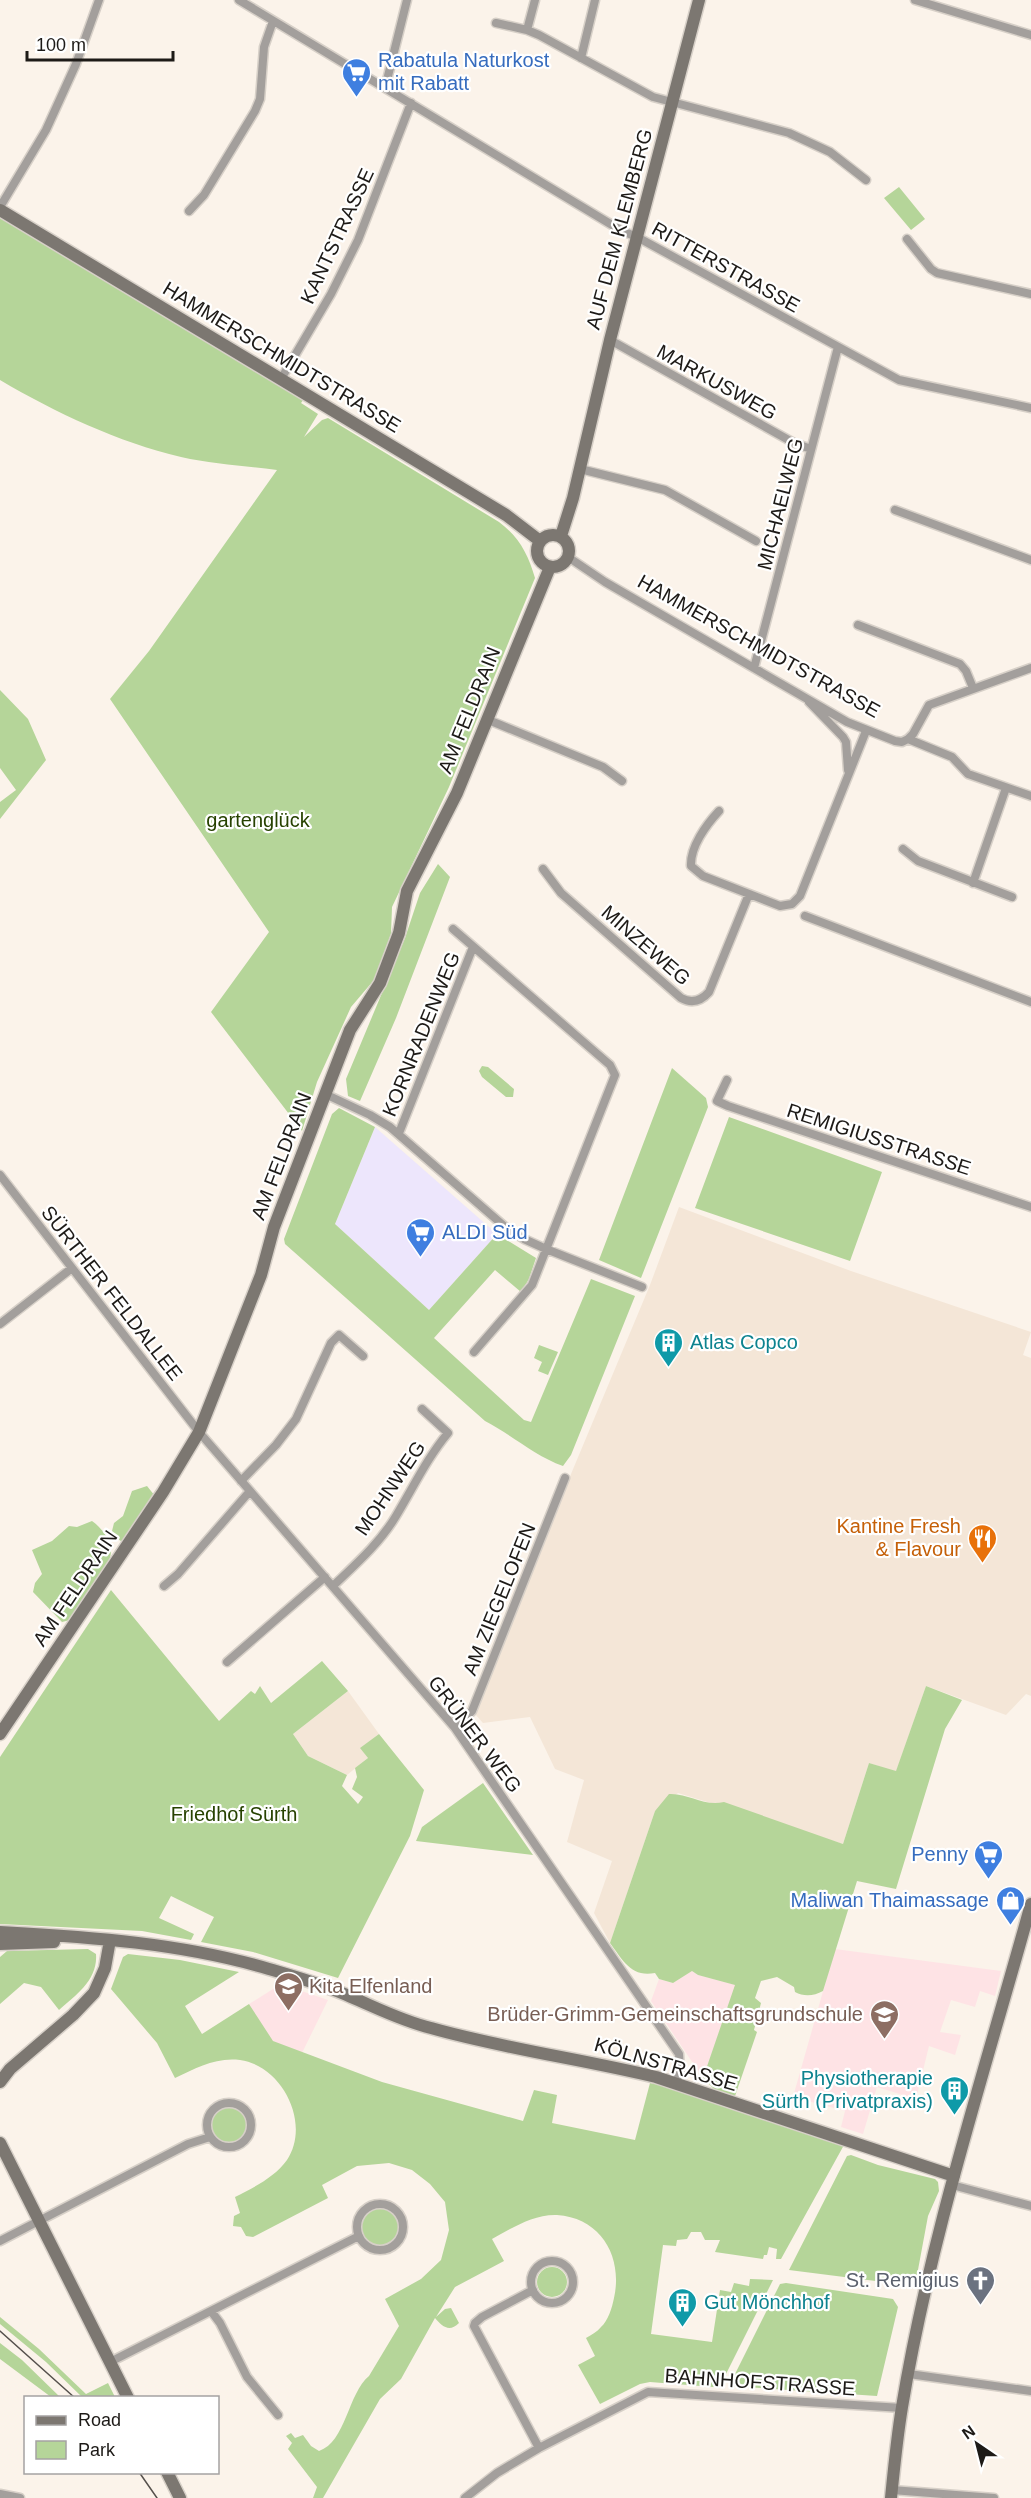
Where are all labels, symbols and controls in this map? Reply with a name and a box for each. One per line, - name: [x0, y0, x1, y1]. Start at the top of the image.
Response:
- scale bar: [27, 24, 172, 62]
- text: 100 m: [36, 35, 86, 55]
- place label: Rabatula Naturkost mit Rabatt: [378, 49, 550, 94]
- supermarket icon: Rabatula Naturkost mit Rabatt: [341, 56, 373, 98]
- street label: AUF DEM KLEMBERG: [582, 126, 656, 332]
- street label: KANTSTRASSE: [296, 165, 378, 307]
- street label: RITTERSTRASSE: [648, 217, 804, 317]
- street label: HAMMERSCHMIDTSTRASSE: [159, 277, 405, 437]
- street label: MARKUSWEG: [653, 340, 781, 424]
- street label: MICHAELWEG: [753, 436, 807, 572]
- street label: HAMMERSCHMIDTSTRASSE: [634, 570, 884, 722]
- street label: AM FELDRAIN: [434, 644, 504, 776]
- park label: gartenglück: [206, 809, 311, 831]
- street label: MINZEWEG: [597, 901, 695, 989]
- street label: KORNRADENWEG: [378, 948, 464, 1120]
- street label: AM FELDRAIN: [247, 1089, 315, 1223]
- street label: REMIGIUSSTRASSE: [784, 1099, 974, 1179]
- street label: SÜRTHER FELDALLEE: [37, 1201, 187, 1385]
- supermarket icon: ALDI Süd: [405, 1216, 437, 1258]
- place label: ALDI Süd: [442, 1221, 528, 1243]
- building icon: Atlas Copco: [653, 1326, 685, 1368]
- place label: Atlas Copco: [690, 1331, 798, 1353]
- street label: MOHNWEG: [350, 1437, 430, 1539]
- place label: Kantine Fresh & Flavour: [836, 1515, 961, 1560]
- street label: AM ZIEGELOFEN: [458, 1520, 540, 1678]
- restaurant icon: Kantine Fresh & Flavour: [966, 1522, 998, 1564]
- street label: AM FELDRAIN: [28, 1526, 122, 1650]
- street label: GRÜNER WEG: [424, 1671, 526, 1797]
- park label: Friedhof Sürth: [171, 1803, 297, 1825]
- supermarket icon: Penny: [973, 1838, 1005, 1880]
- place label: Penny: [911, 1843, 968, 1865]
- shop icon: Maliwan Thaimassage: [994, 1884, 1026, 1926]
- place label: Maliwan Thaimassage: [790, 1889, 989, 1911]
- school or university icon: Kita Elfenland: [272, 1970, 304, 2012]
- place label: Kita Elfenland: [309, 1975, 432, 1997]
- school or university icon: Brüder-Grimm-Gemeinschaftsgrundschule: [868, 1998, 900, 2040]
- place label: Brüder-Grimm-Gemeinschaftsgrundschule: [487, 2003, 863, 2025]
- street label: KÖLNSTRASSE: [592, 2033, 740, 2095]
- place label: Physiotherapie Sürth (Privatpraxis): [762, 2067, 933, 2112]
- building icon: Physiotherapie Sürth (Privatpraxis): [938, 2074, 970, 2116]
- church icon: St. Remigius: [964, 2264, 996, 2306]
- place label: St. Remigius: [846, 2269, 959, 2291]
- building icon: Gut Mönchhof: [667, 2286, 699, 2328]
- place label: Gut Mönchhof: [704, 2291, 830, 2313]
- street label: BAHNHOFSTRASSE: [664, 2364, 856, 2400]
- legend: [24, 2396, 219, 2474]
- text: Road: [78, 2410, 121, 2430]
- north arrow: [947, 2414, 1007, 2474]
- text: N: [959, 2422, 978, 2442]
- text: Park: [78, 2440, 116, 2460]

